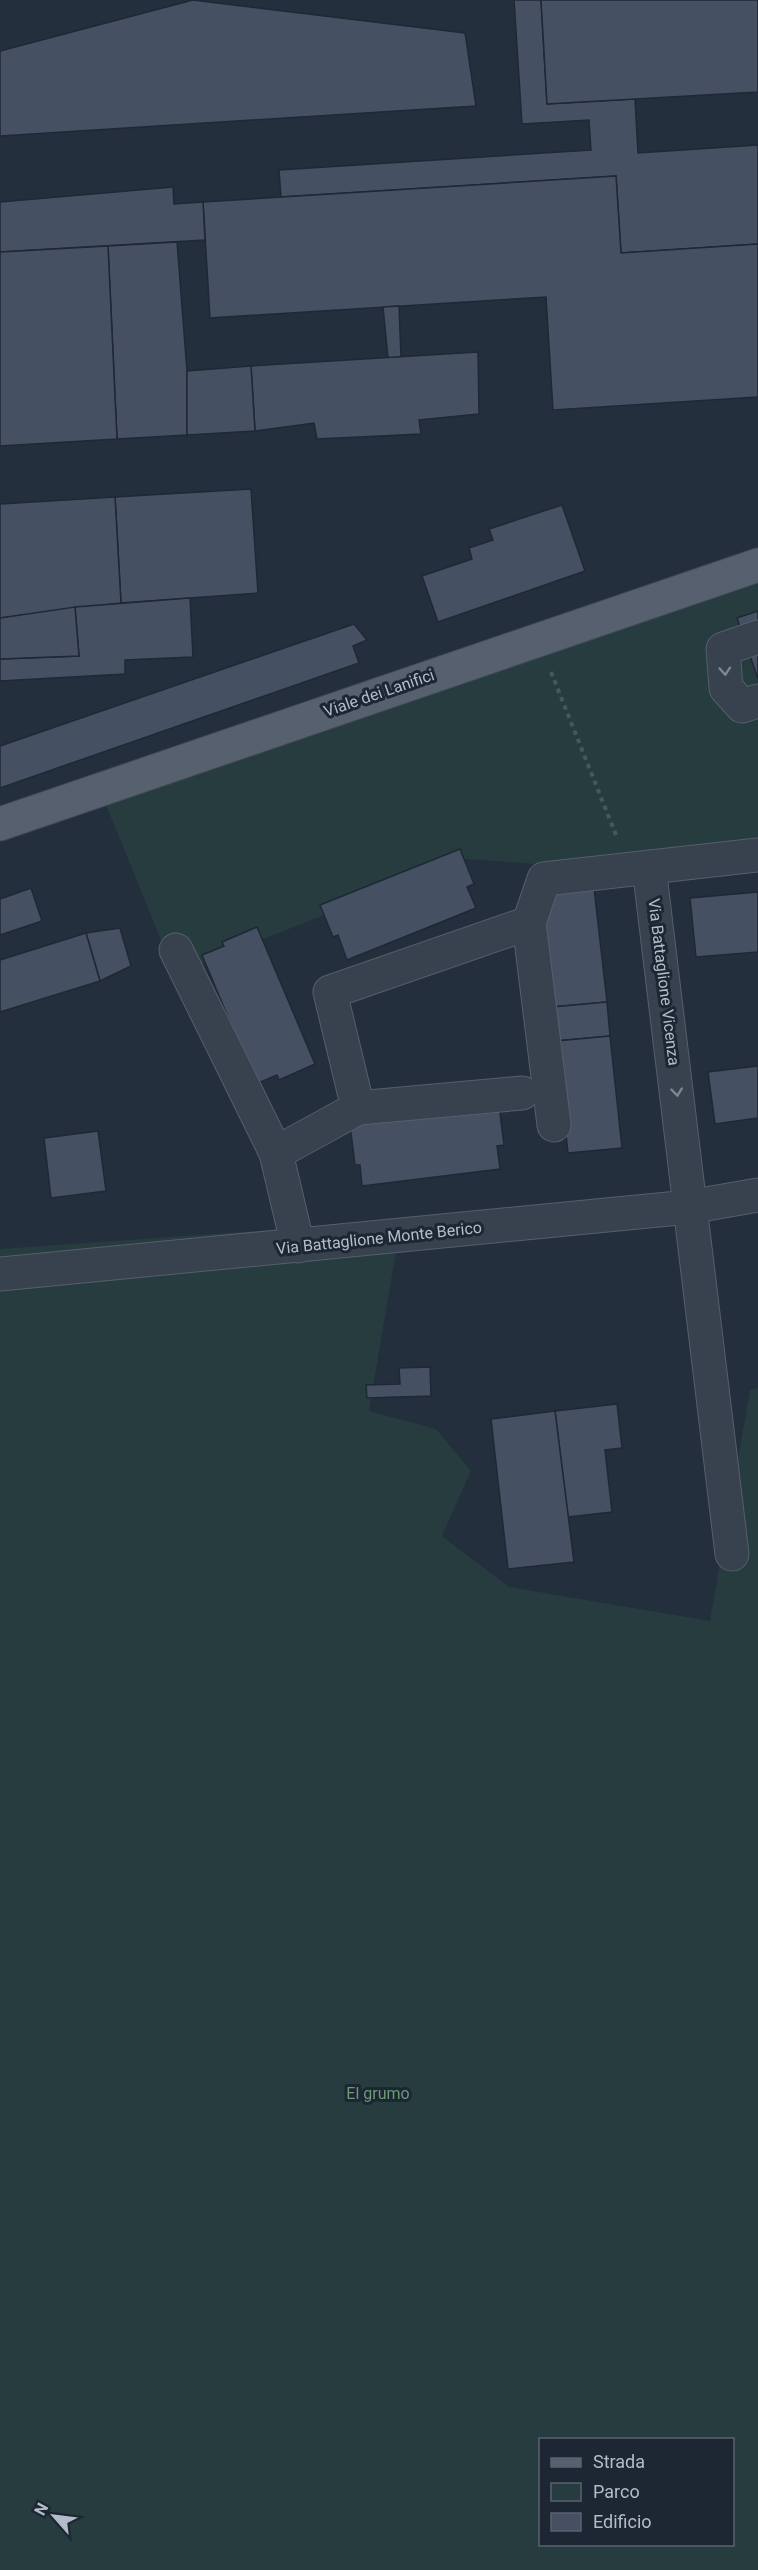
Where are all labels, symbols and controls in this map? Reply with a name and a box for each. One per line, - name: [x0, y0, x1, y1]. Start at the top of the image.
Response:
- street label: Viale dei Lanifici: [321, 665, 437, 721]
- one-way arrow: [718, 666, 731, 675]
- street label: Via Battaglione Vicenza: [644, 897, 684, 1067]
- one-way arrow: [670, 1087, 683, 1096]
- street label: Via Battaglione Monte Berico: [275, 1218, 483, 1258]
- park label: El grumo: [346, 2084, 410, 2103]
- legend: [539, 2438, 734, 2546]
- text: Strada: [593, 2451, 645, 2472]
- text: Parco: [593, 2481, 640, 2502]
- north arrow: [24, 2486, 84, 2546]
- text: N: [30, 2500, 52, 2519]
- text: Edificio: [593, 2511, 652, 2532]

